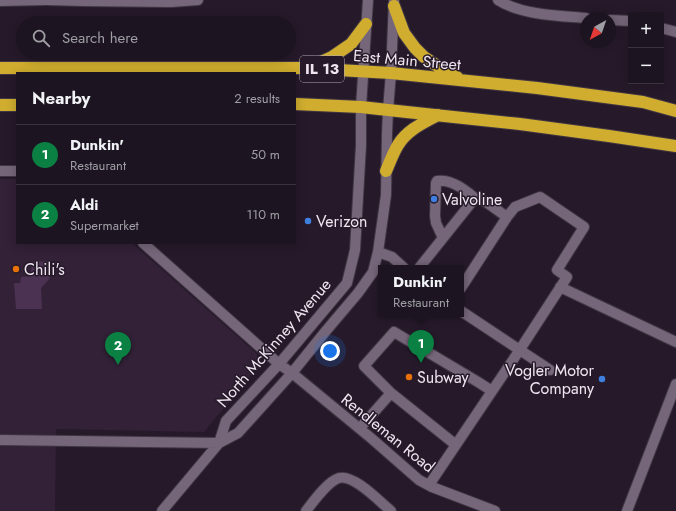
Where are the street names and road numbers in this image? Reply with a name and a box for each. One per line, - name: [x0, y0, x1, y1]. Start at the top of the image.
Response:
- street label: East Main Street: [352, 44, 462, 76]
- road number: IL 13: [300, 56, 344, 82]
- street label: North McKinney Avenue: [212, 274, 336, 412]
- street label: Rendleman Road: [336, 388, 440, 478]

